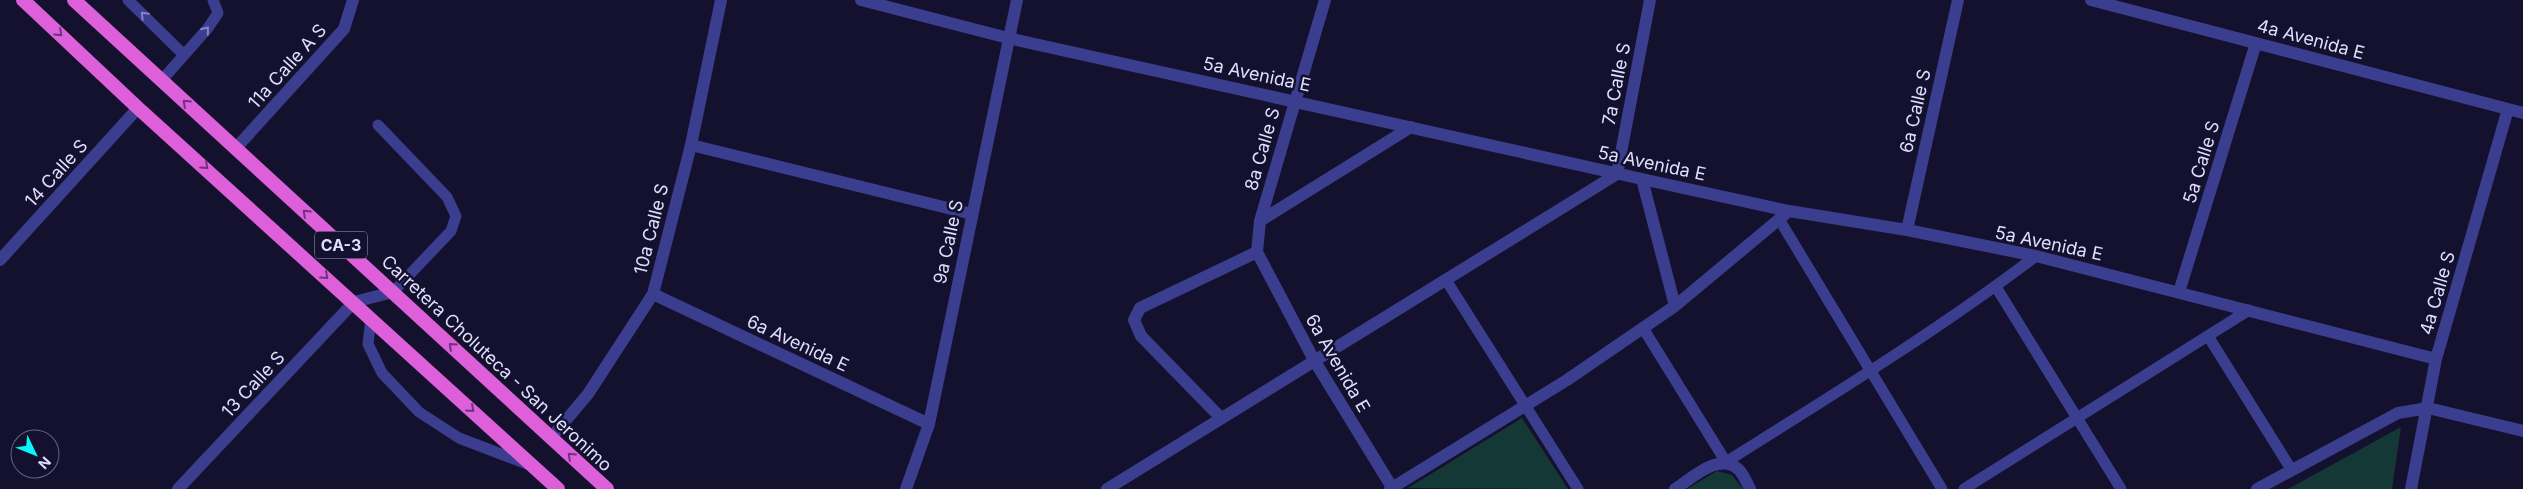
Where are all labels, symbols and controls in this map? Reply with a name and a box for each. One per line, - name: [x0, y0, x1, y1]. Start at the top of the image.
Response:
- one-way arrow: [140, 12, 149, 21]
- street label: 4a Avenida E: [2255, 15, 2367, 63]
- street label: 11a Calle A S: [244, 19, 330, 113]
- one-way arrow: [53, 27, 62, 36]
- one-way arrow: [200, 27, 209, 36]
- street label: 7a Calle S: [1598, 41, 1634, 127]
- street label: 5a Avenida E: [1201, 52, 1313, 96]
- street label: 6a Calle S: [1895, 67, 1935, 155]
- one-way arrow: [183, 100, 192, 109]
- street label: 8a Calle S: [1240, 105, 1284, 193]
- street label: 5a Calle S: [2179, 118, 2223, 206]
- street label: 14 Calle S: [20, 135, 92, 211]
- street label: 5a Avenida E: [1596, 141, 1708, 185]
- one-way arrow: [199, 161, 208, 170]
- street label: 10a Calle S: [630, 181, 672, 277]
- street label: 9a Calle S: [929, 198, 967, 286]
- one-way arrow: [303, 210, 312, 219]
- street label: 5a Avenida E: [1993, 221, 2105, 265]
- road number: CA-3: [315, 232, 367, 258]
- street label: 4a Calle S: [2415, 249, 2459, 337]
- street label: Carretera Choluteca - San Jeronimo: [378, 251, 616, 475]
- one-way arrow: [319, 270, 328, 279]
- street label: 6a Avenida E: [744, 310, 852, 376]
- street label: 6a Avenida E: [1301, 310, 1375, 416]
- one-way arrow: [448, 343, 457, 352]
- street label: 13 Calle S: [217, 347, 289, 421]
- one-way arrow: [465, 403, 474, 412]
- north arrow: [10, 429, 60, 479]
- one-way arrow: [568, 453, 577, 462]
- text: N: [35, 454, 55, 473]

